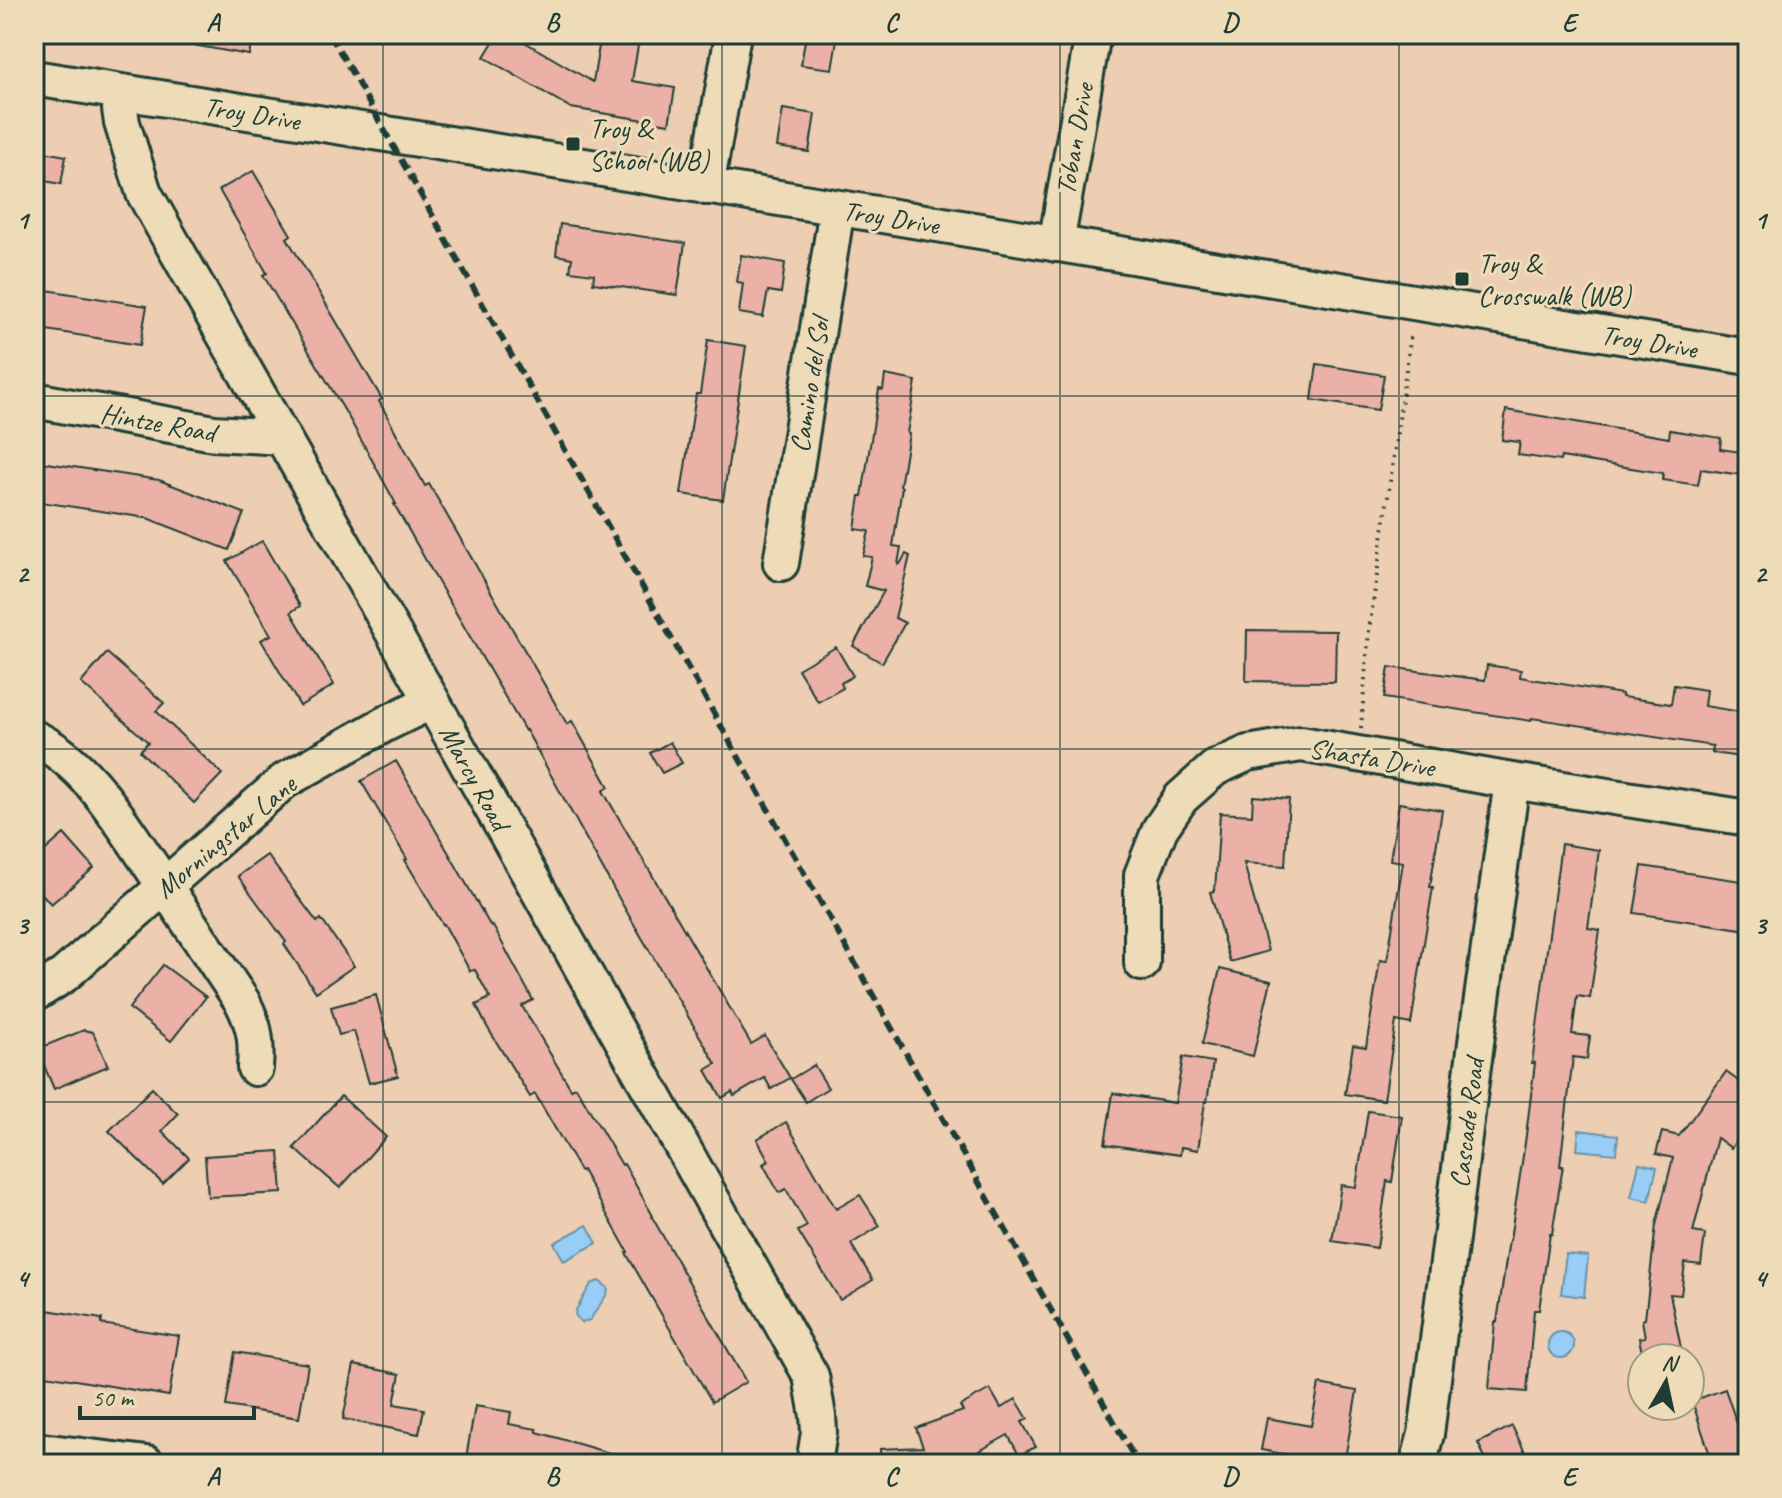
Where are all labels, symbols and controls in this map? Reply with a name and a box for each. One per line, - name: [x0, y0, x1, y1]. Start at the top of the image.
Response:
- text: A: [206, 6, 221, 39]
- text: B: [545, 6, 561, 39]
- text: C: [885, 6, 901, 39]
- text: D: [1222, 6, 1240, 39]
- text: E: [1562, 6, 1580, 39]
- street label: Toban Drive: [1047, 79, 1102, 198]
- street label: Troy Drive: [201, 89, 304, 139]
- place label: Troy & School (WB): [589, 111, 711, 178]
- marker: Troy & School (WB): [564, 135, 582, 153]
- street label: Troy Drive: [840, 193, 943, 243]
- text: 1: [16, 204, 31, 237]
- text: 1: [1754, 204, 1769, 237]
- place label: Troy & Crosswalk (WB): [1478, 246, 1632, 313]
- marker: Troy & Crosswalk (WB): [1453, 270, 1471, 288]
- street label: Camino del Sol: [782, 310, 838, 455]
- street label: Troy Drive: [1598, 317, 1701, 367]
- street label: Hintze Road: [98, 395, 222, 450]
- text: 2: [16, 557, 30, 590]
- text: 2: [1754, 557, 1768, 590]
- street label: Marcy Road: [431, 718, 520, 839]
- street label: Shasta Drive: [1307, 730, 1439, 785]
- street label: Morningstar Lane: [148, 766, 304, 906]
- text: 3: [16, 909, 30, 942]
- text: 3: [1754, 909, 1768, 942]
- street label: Cascade Road: [1441, 1053, 1492, 1190]
- text: 4: [16, 1262, 31, 1295]
- text: 4: [1754, 1262, 1769, 1295]
- north arrow: [1626, 1342, 1706, 1422]
- text: N: [1660, 1348, 1681, 1379]
- scale bar: [80, 1370, 254, 1420]
- text: 50 m: [92, 1383, 135, 1413]
- text: A: [206, 1460, 221, 1493]
- text: B: [545, 1460, 561, 1493]
- text: C: [885, 1460, 901, 1493]
- text: D: [1222, 1460, 1240, 1493]
- text: E: [1562, 1460, 1580, 1493]

